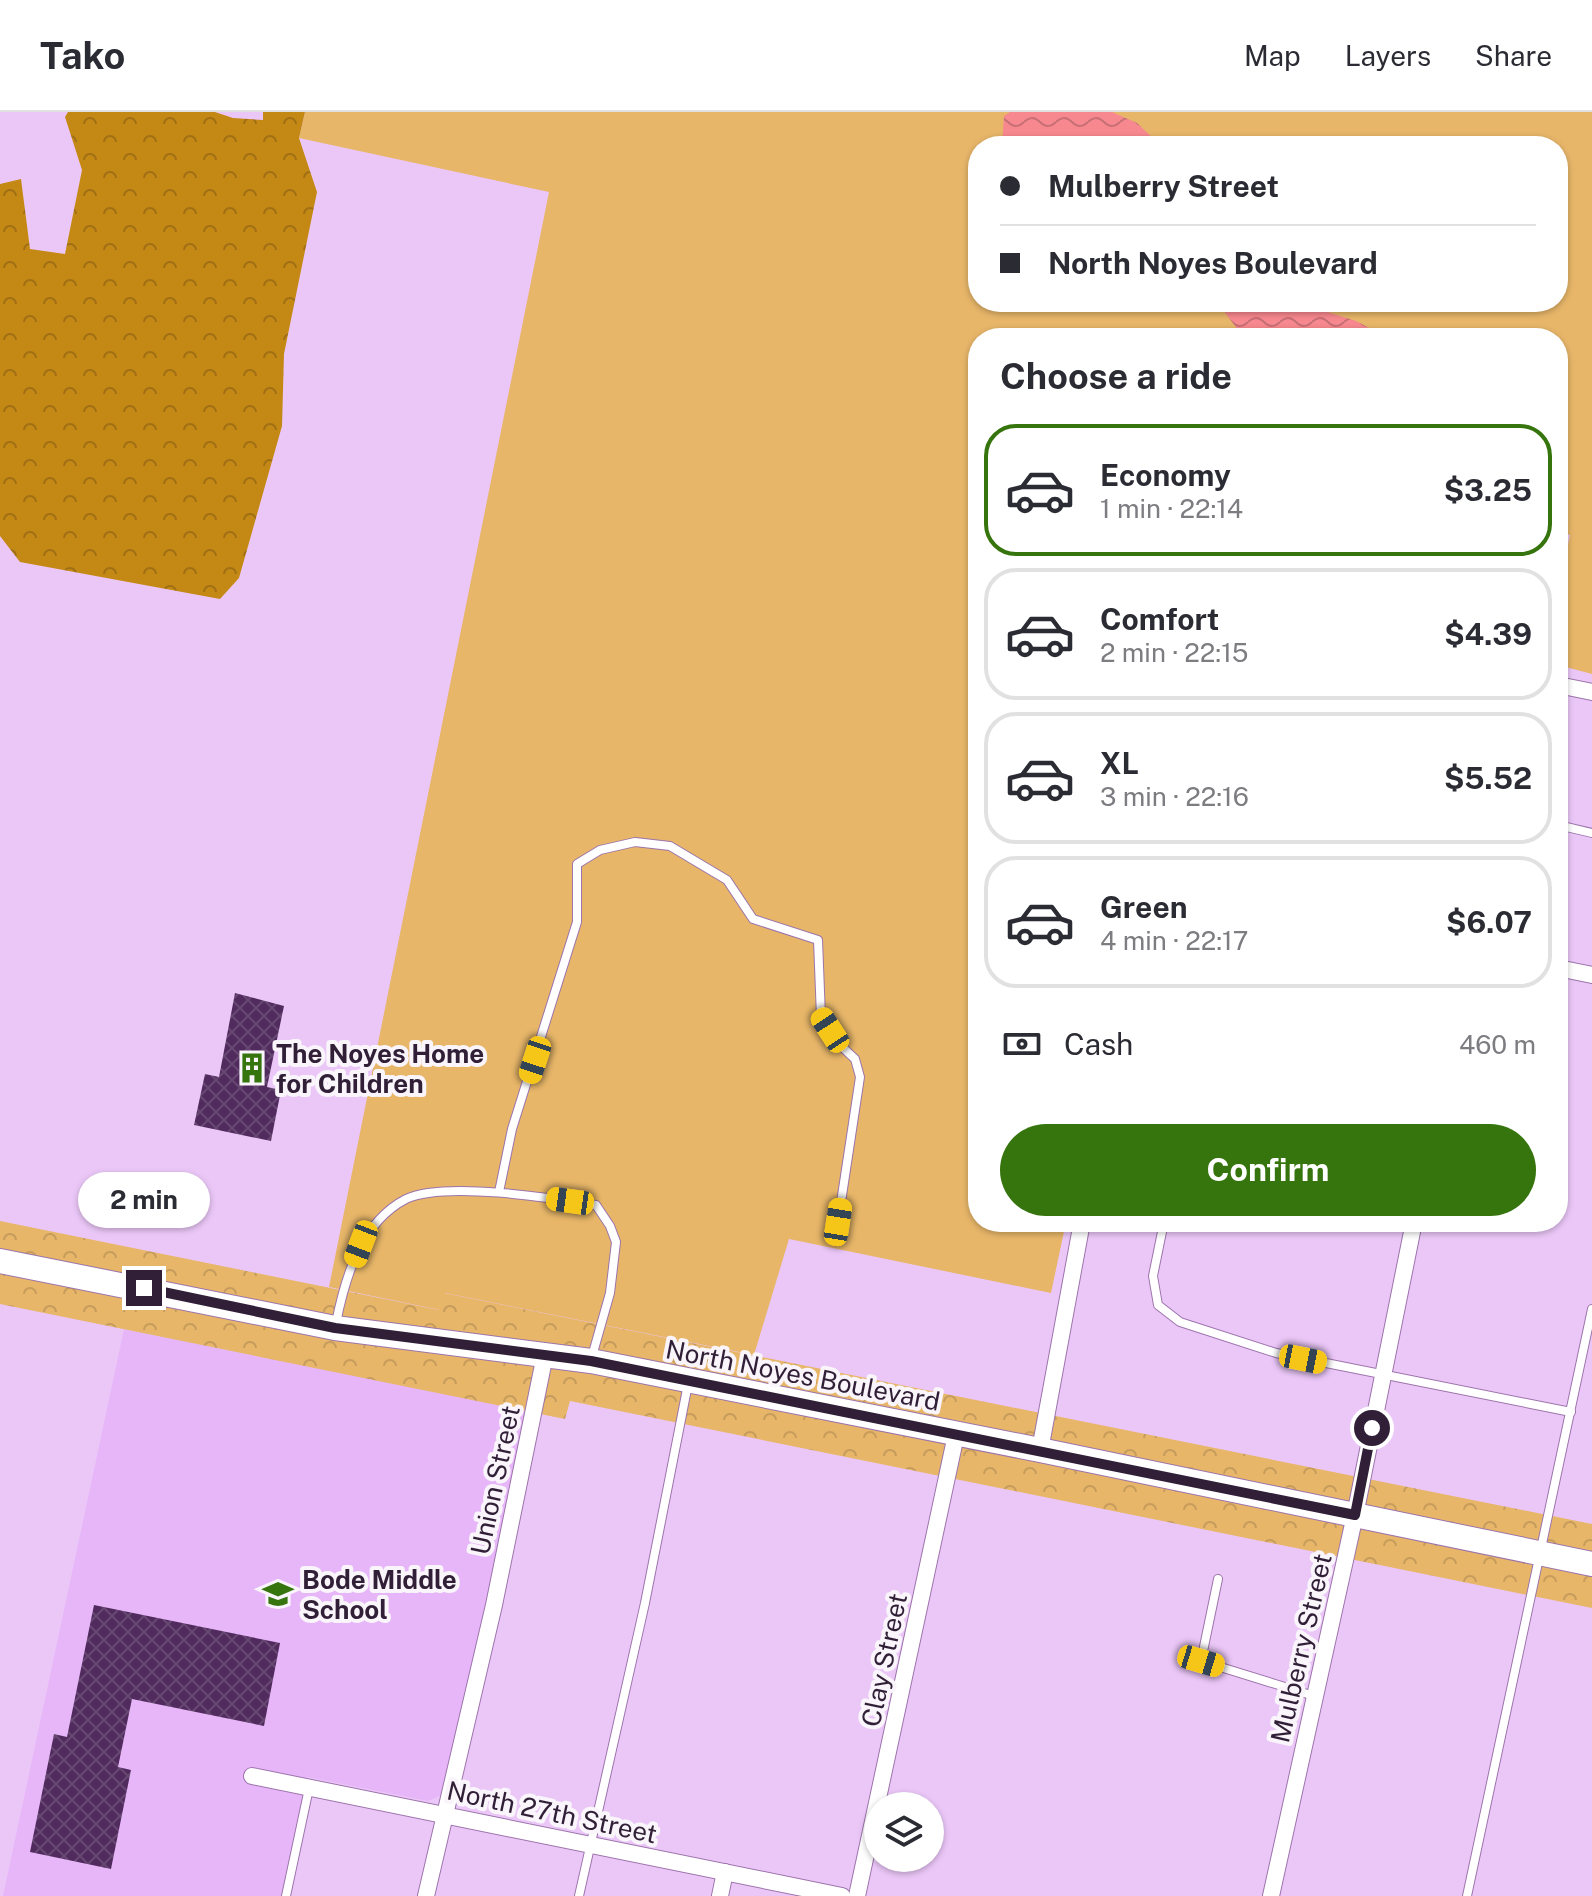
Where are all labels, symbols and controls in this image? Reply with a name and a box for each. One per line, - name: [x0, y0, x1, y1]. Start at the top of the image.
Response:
- text: Tako: [40, 33, 126, 78]
- text: Map: [1244, 39, 1301, 72]
- text: Layers: [1345, 39, 1431, 72]
- text: Share: [1475, 39, 1552, 72]
- text: Mulberry Street: [1048, 168, 1279, 204]
- text: North Noyes Boulevard: [1048, 245, 1378, 281]
- text: Choose a ride: [1000, 355, 1232, 397]
- icon: car: [1004, 454, 1076, 526]
- text: Economy: [1100, 457, 1231, 493]
- text: $3.25: [1444, 472, 1532, 508]
- text: 1 min · 22:14: [1100, 493, 1243, 524]
- icon: car: [1004, 598, 1076, 670]
- text: Comfort: [1100, 601, 1219, 637]
- text: $4.39: [1444, 616, 1532, 652]
- text: 2 min · 22:15: [1100, 637, 1248, 668]
- icon: car: [1004, 742, 1076, 814]
- text: XL: [1100, 745, 1139, 781]
- text: $5.52: [1444, 760, 1532, 796]
- text: 3 min · 22:16: [1100, 781, 1249, 812]
- icon: car: [1004, 886, 1076, 958]
- text: Green: [1100, 889, 1187, 925]
- text: $6.07: [1446, 904, 1532, 940]
- text: 4 min · 22:17: [1100, 925, 1248, 956]
- car: [807, 1003, 853, 1057]
- icon: cash: [1000, 1022, 1044, 1066]
- text: Cash: [1064, 1026, 1133, 1062]
- text: 460 m: [1459, 1029, 1536, 1060]
- car: [516, 1033, 554, 1087]
- place label: The Noyes Home for Children: [276, 1038, 484, 1099]
- building icon: The Noyes Home for Children: [235, 1051, 269, 1085]
- button: Confirm: [1000, 1124, 1536, 1216]
- callout: 2 min: [78, 1172, 210, 1228]
- text: 2 min: [110, 1184, 178, 1215]
- car: [545, 1186, 595, 1216]
- car: [822, 1196, 854, 1248]
- car: [341, 1217, 381, 1271]
- route end: [126, 1270, 162, 1306]
- street label: North Noyes Boulevard: [663, 1333, 943, 1417]
- car: [1277, 1343, 1329, 1375]
- street label: Union Street: [464, 1403, 526, 1557]
- route start: [1354, 1410, 1390, 1446]
- street label: Mulberry Street: [1264, 1550, 1338, 1746]
- place label: Bode Middle School: [302, 1564, 457, 1625]
- school or university icon: Bode Middle School: [261, 1577, 295, 1611]
- street label: Clay Street: [855, 1590, 913, 1730]
- car: [1175, 1643, 1227, 1679]
- street label: North 27th Street: [444, 1775, 660, 1849]
- map controls: [864, 1792, 944, 1872]
- button: layers: [864, 1792, 944, 1872]

